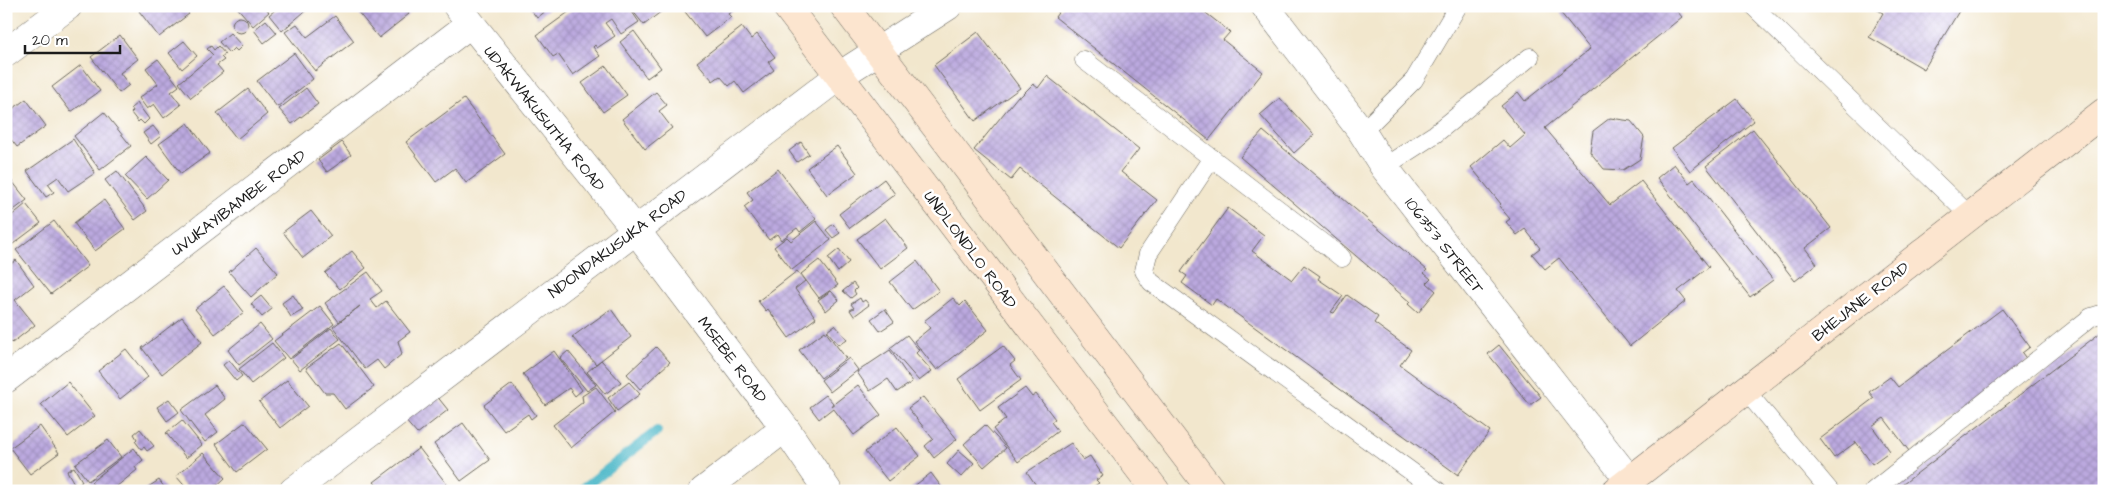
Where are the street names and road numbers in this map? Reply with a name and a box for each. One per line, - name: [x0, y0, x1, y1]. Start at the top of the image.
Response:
- street label: UDAKWAKUSUTHA ROAD: [479, 41, 610, 196]
- street label: UVUKAYIBAMBE ROAD: [167, 145, 311, 261]
- street label: NDONDAKUSUKA ROAD: [544, 184, 692, 303]
- street label: UNDLONDLO ROAD: [919, 186, 1022, 313]
- street label: 106353 STREET: [1400, 193, 1489, 298]
- street label: BHEJANE ROAD: [1807, 257, 1914, 347]
- street label: MSEBE ROAD: [692, 312, 772, 407]

